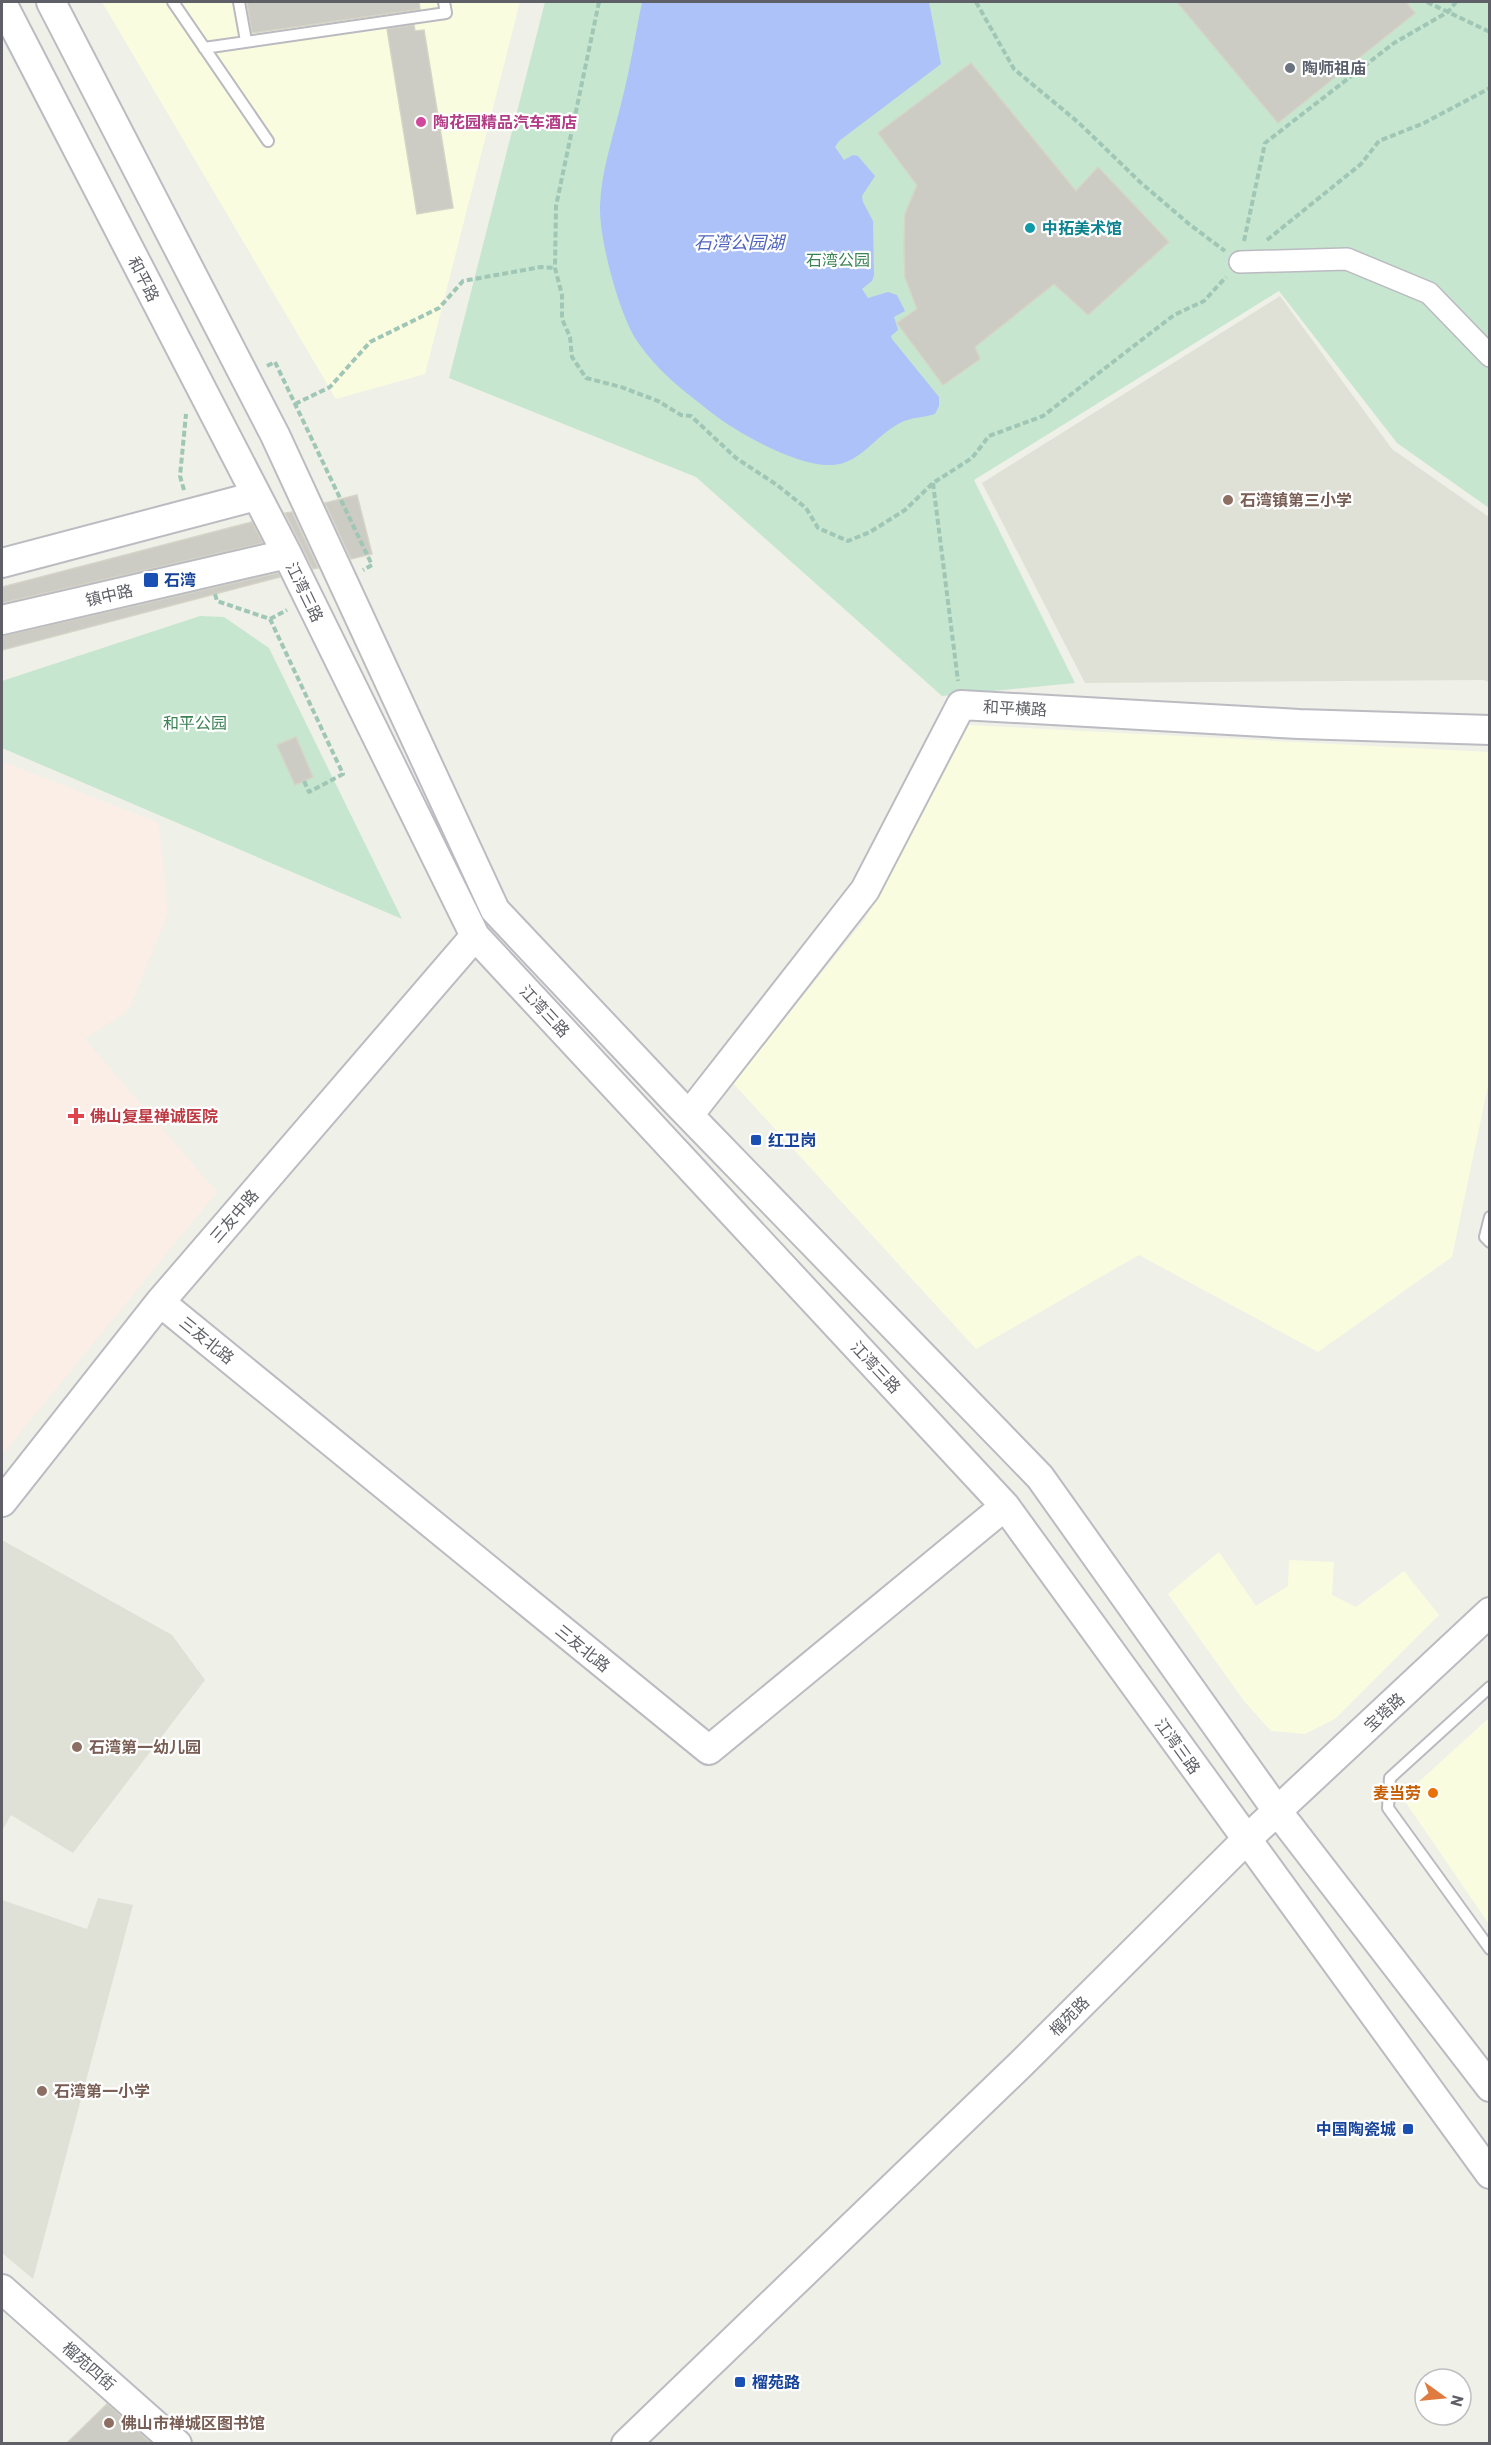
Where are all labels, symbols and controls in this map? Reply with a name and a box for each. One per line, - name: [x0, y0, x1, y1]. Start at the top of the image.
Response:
- place label: 陶师祖庙: [1302, 58, 1366, 77]
- marker: 陶师祖庙: [1283, 61, 1297, 75]
- place label: 陶花园精品汽车酒店: [433, 112, 577, 131]
- marker: 陶花园精品汽车酒店: [414, 115, 428, 129]
- place label: 中拓美术馆: [1042, 218, 1122, 237]
- marker: 中拓美术馆: [1023, 221, 1037, 235]
- water label: 石湾公园湖: [694, 231, 787, 253]
- park label: 石湾公园: [806, 250, 870, 269]
- street label: 和平路: [125, 253, 164, 304]
- place label: 石湾镇第三小学: [1240, 490, 1352, 509]
- marker: 石湾镇第三小学: [1221, 493, 1235, 507]
- street label: 江湾三路: [283, 559, 328, 625]
- place label: 石湾: [164, 570, 196, 589]
- marker: 石湾: [142, 571, 160, 589]
- street label: 镇中路: [83, 580, 134, 609]
- street label: 和平横路: [983, 696, 1047, 719]
- park label: 和平公园: [163, 713, 227, 732]
- street label: 江湾三路: [517, 981, 574, 1041]
- place label: 佛山复星禅诚医院: [90, 1106, 218, 1125]
- marker: 佛山复星禅诚医院: [67, 1107, 85, 1125]
- place label: 红卫岗: [768, 1130, 816, 1149]
- marker: 红卫岗: [749, 1133, 763, 1147]
- street label: 三友中路: [205, 1185, 262, 1246]
- street label: 三友北路: [176, 1312, 238, 1367]
- street label: 江湾三路: [848, 1337, 905, 1397]
- street label: 三友北路: [552, 1620, 614, 1675]
- street label: 宝塔路: [1360, 1688, 1408, 1735]
- street label: 江湾三路: [1152, 1714, 1205, 1777]
- place label: 石湾第一幼儿园: [89, 1737, 201, 1756]
- marker: 石湾第一幼儿园: [70, 1740, 84, 1754]
- place label: 麦当劳: [1373, 1783, 1421, 1802]
- marker: 麦当劳: [1426, 1786, 1440, 1800]
- street label: 榴苑路: [1045, 1992, 1092, 2039]
- place label: 石湾第一小学: [54, 2081, 150, 2100]
- marker: 石湾第一小学: [35, 2084, 49, 2098]
- place label: 中国陶瓷城: [1316, 2119, 1396, 2138]
- marker: 中国陶瓷城: [1401, 2122, 1415, 2136]
- street label: 榴苑四街: [59, 2337, 120, 2394]
- north arrow: [1413, 2367, 1473, 2427]
- place label: 榴苑路: [752, 2372, 800, 2391]
- marker: 榴苑路: [733, 2375, 747, 2389]
- text: N: [1447, 2393, 1469, 2409]
- place label: 佛山市禅城区图书馆: [121, 2413, 265, 2432]
- marker: 佛山市禅城区图书馆: [102, 2416, 116, 2430]

